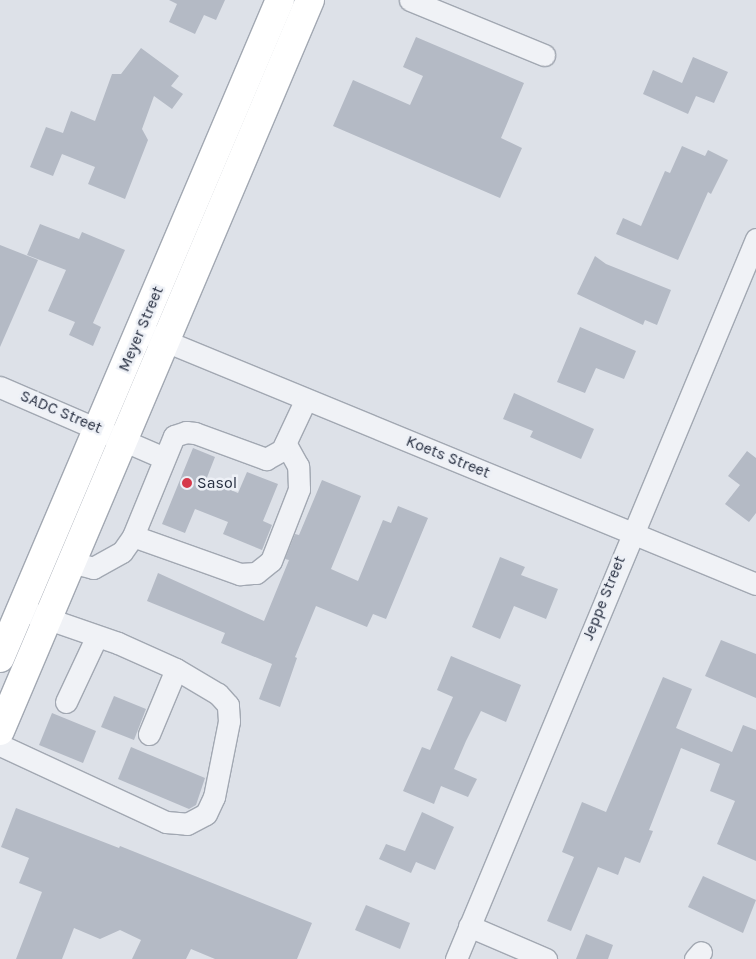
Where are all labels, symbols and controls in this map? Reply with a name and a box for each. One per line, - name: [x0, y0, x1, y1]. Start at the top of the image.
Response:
- street label: Meyer Street: [114, 283, 168, 375]
- street label: SADC Street: [17, 386, 105, 438]
- street label: Koets Street: [403, 431, 493, 483]
- place label: Sasol: [197, 473, 237, 493]
- marker: Sasol: [181, 477, 193, 489]
- street label: Jeppe Street: [578, 553, 630, 643]

